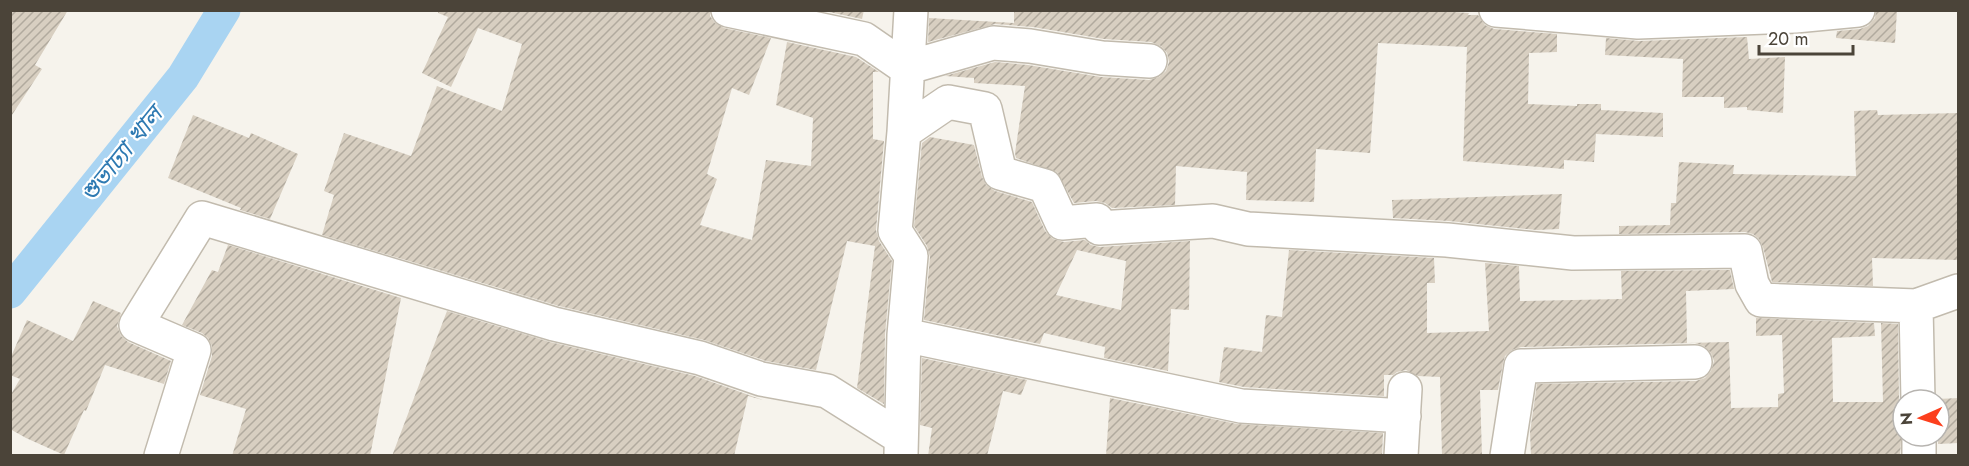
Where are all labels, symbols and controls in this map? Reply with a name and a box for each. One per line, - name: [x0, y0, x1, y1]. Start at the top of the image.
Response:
- scale bar: [1759, 18, 1854, 56]
- text: 20 m: [1768, 26, 1808, 52]
- water label: শুভাঢ্যা খাল: [71, 95, 173, 209]
- north arrow: [1891, 388, 1951, 448]
- text: N: [1895, 412, 1918, 426]

